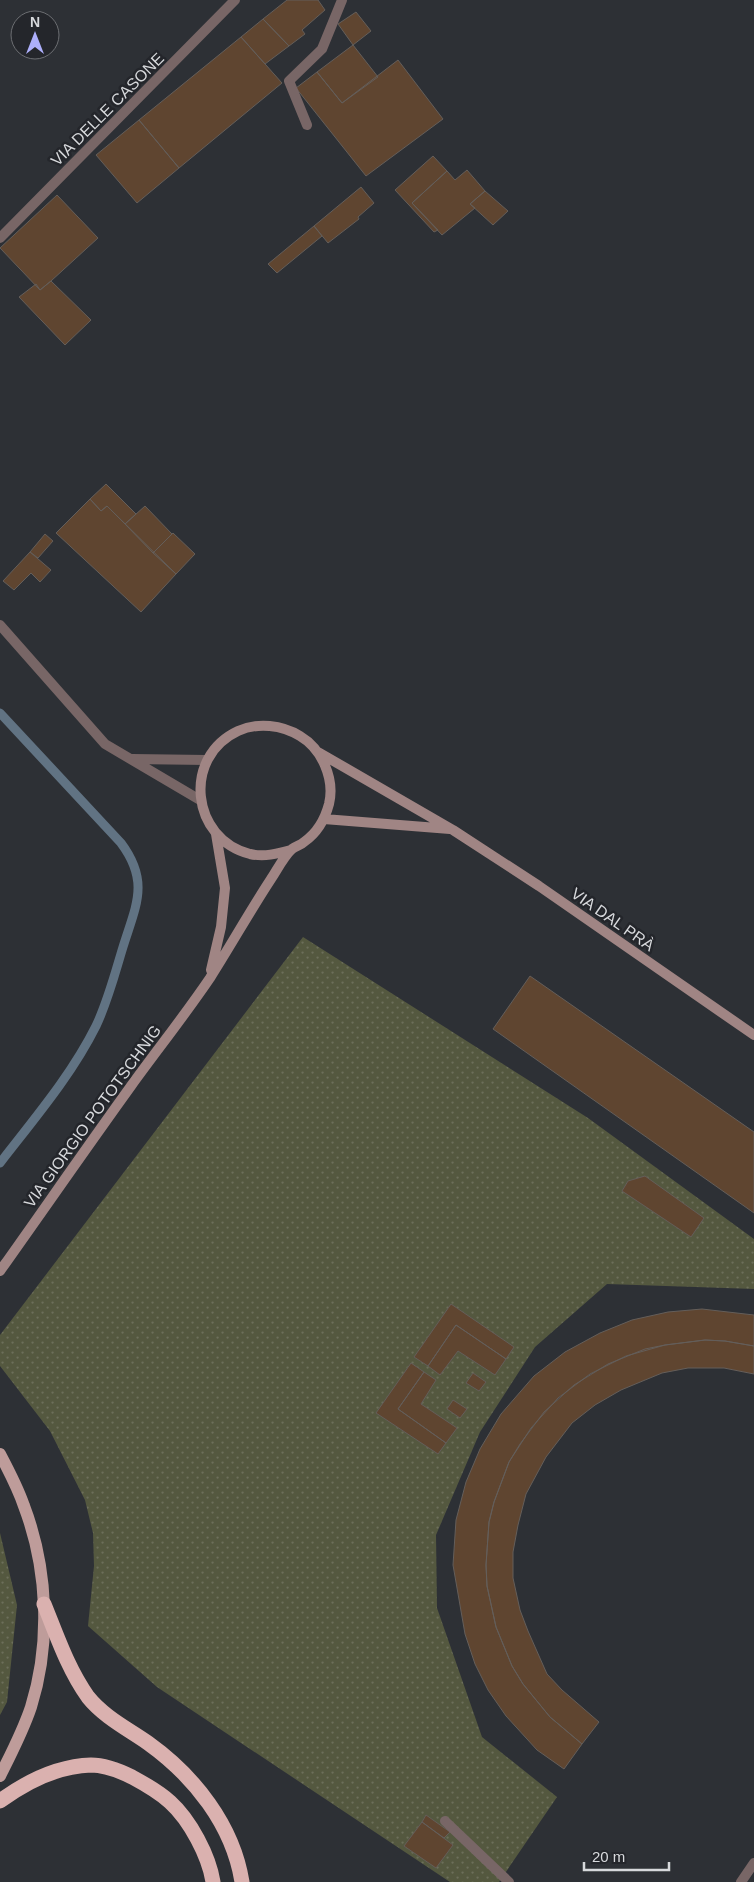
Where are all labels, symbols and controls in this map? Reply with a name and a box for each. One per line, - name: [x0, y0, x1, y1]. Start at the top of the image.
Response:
- north arrow: [10, 10, 60, 60]
- text: N: [30, 14, 40, 30]
- street label: VIA DELLE CASONE: [48, 50, 167, 169]
- street label: VIA DAL PRÀ: [568, 884, 658, 954]
- street label: VIA GIORGIO POTOTSCHNIG: [21, 1022, 164, 1211]
- scale bar: [584, 1840, 669, 1872]
- text: 20 m: [592, 1848, 625, 1865]

